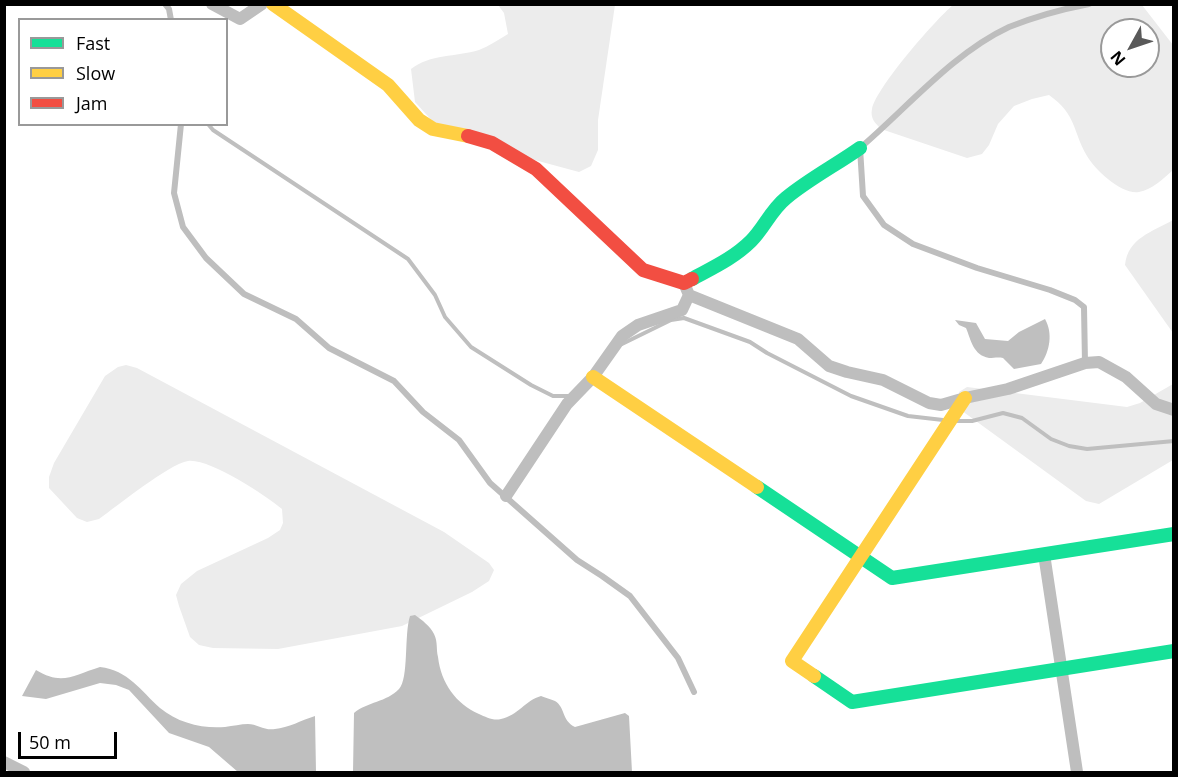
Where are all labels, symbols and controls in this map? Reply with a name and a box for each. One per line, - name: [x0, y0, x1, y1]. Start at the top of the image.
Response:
- legend: [18, 18, 228, 126]
- north arrow: [1100, 18, 1160, 78]
- text: Fast: [76, 31, 110, 55]
- text: N: [1105, 46, 1130, 70]
- text: Slow: [76, 61, 115, 85]
- text: Jam: [76, 91, 108, 115]
- scale bar: [21, 720, 120, 758]
- text: 50 m: [29, 730, 71, 754]

